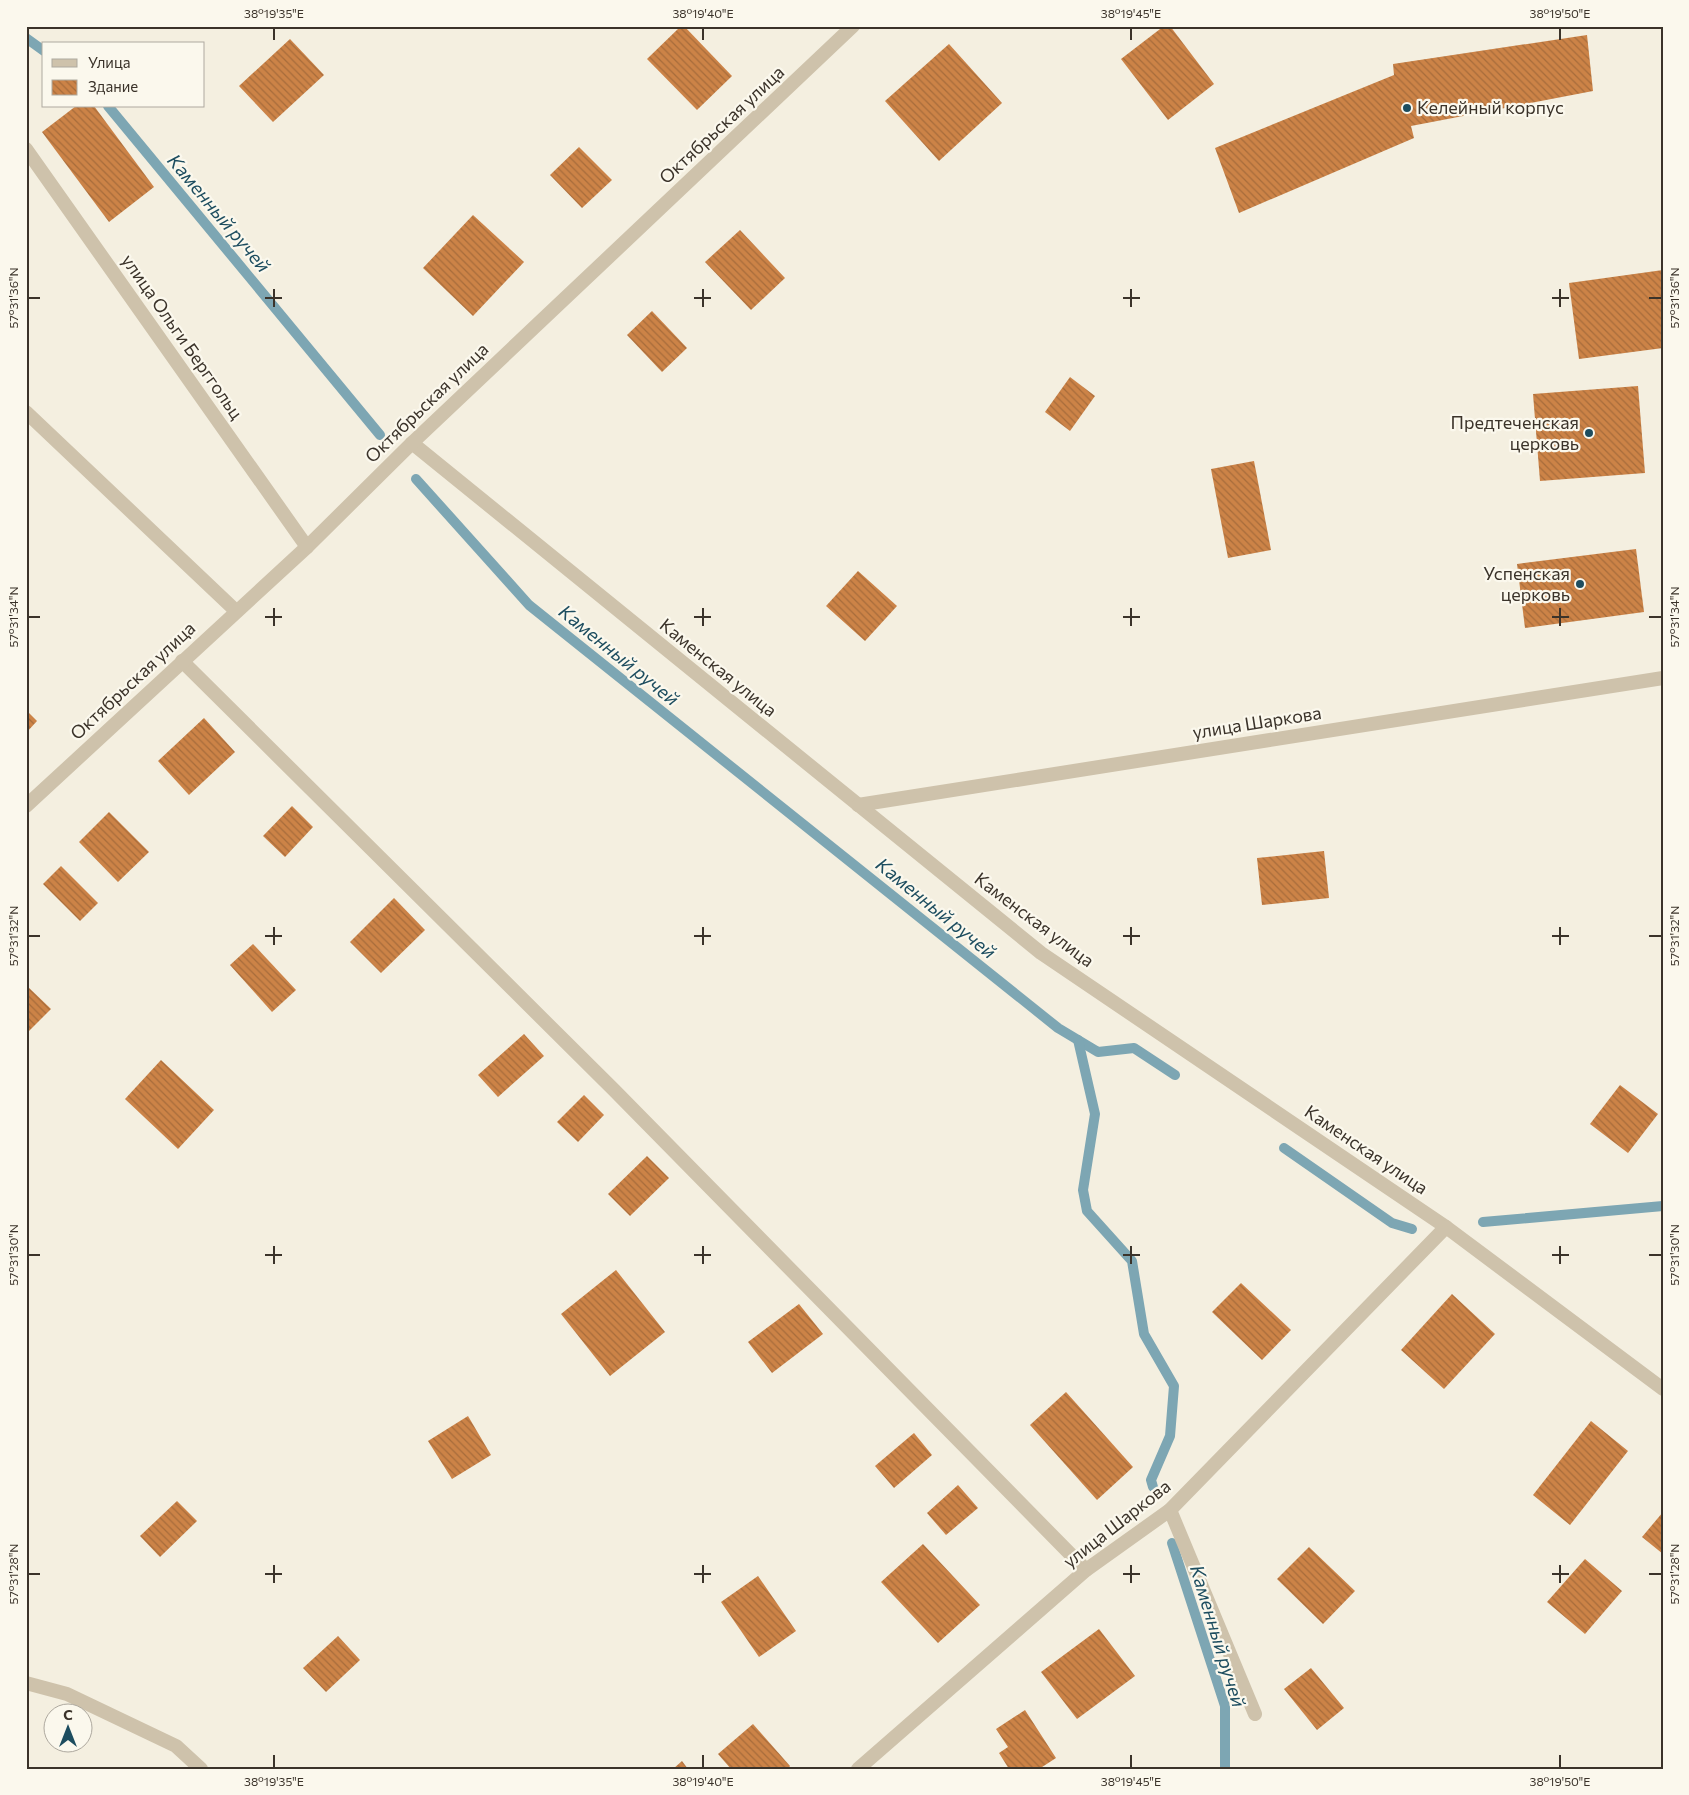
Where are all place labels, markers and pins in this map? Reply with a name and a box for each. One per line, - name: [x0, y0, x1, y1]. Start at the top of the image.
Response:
- place label: Келейный корпус: [1417, 96, 1564, 118]
- marker: Келейный корпус: [1401, 102, 1413, 114]
- place label: Предтеченская церковь: [1451, 411, 1579, 454]
- marker: Предтеченская церковь: [1583, 427, 1595, 439]
- place label: Успенская церковь: [1483, 562, 1570, 605]
- marker: Успенская церковь: [1574, 578, 1586, 590]

